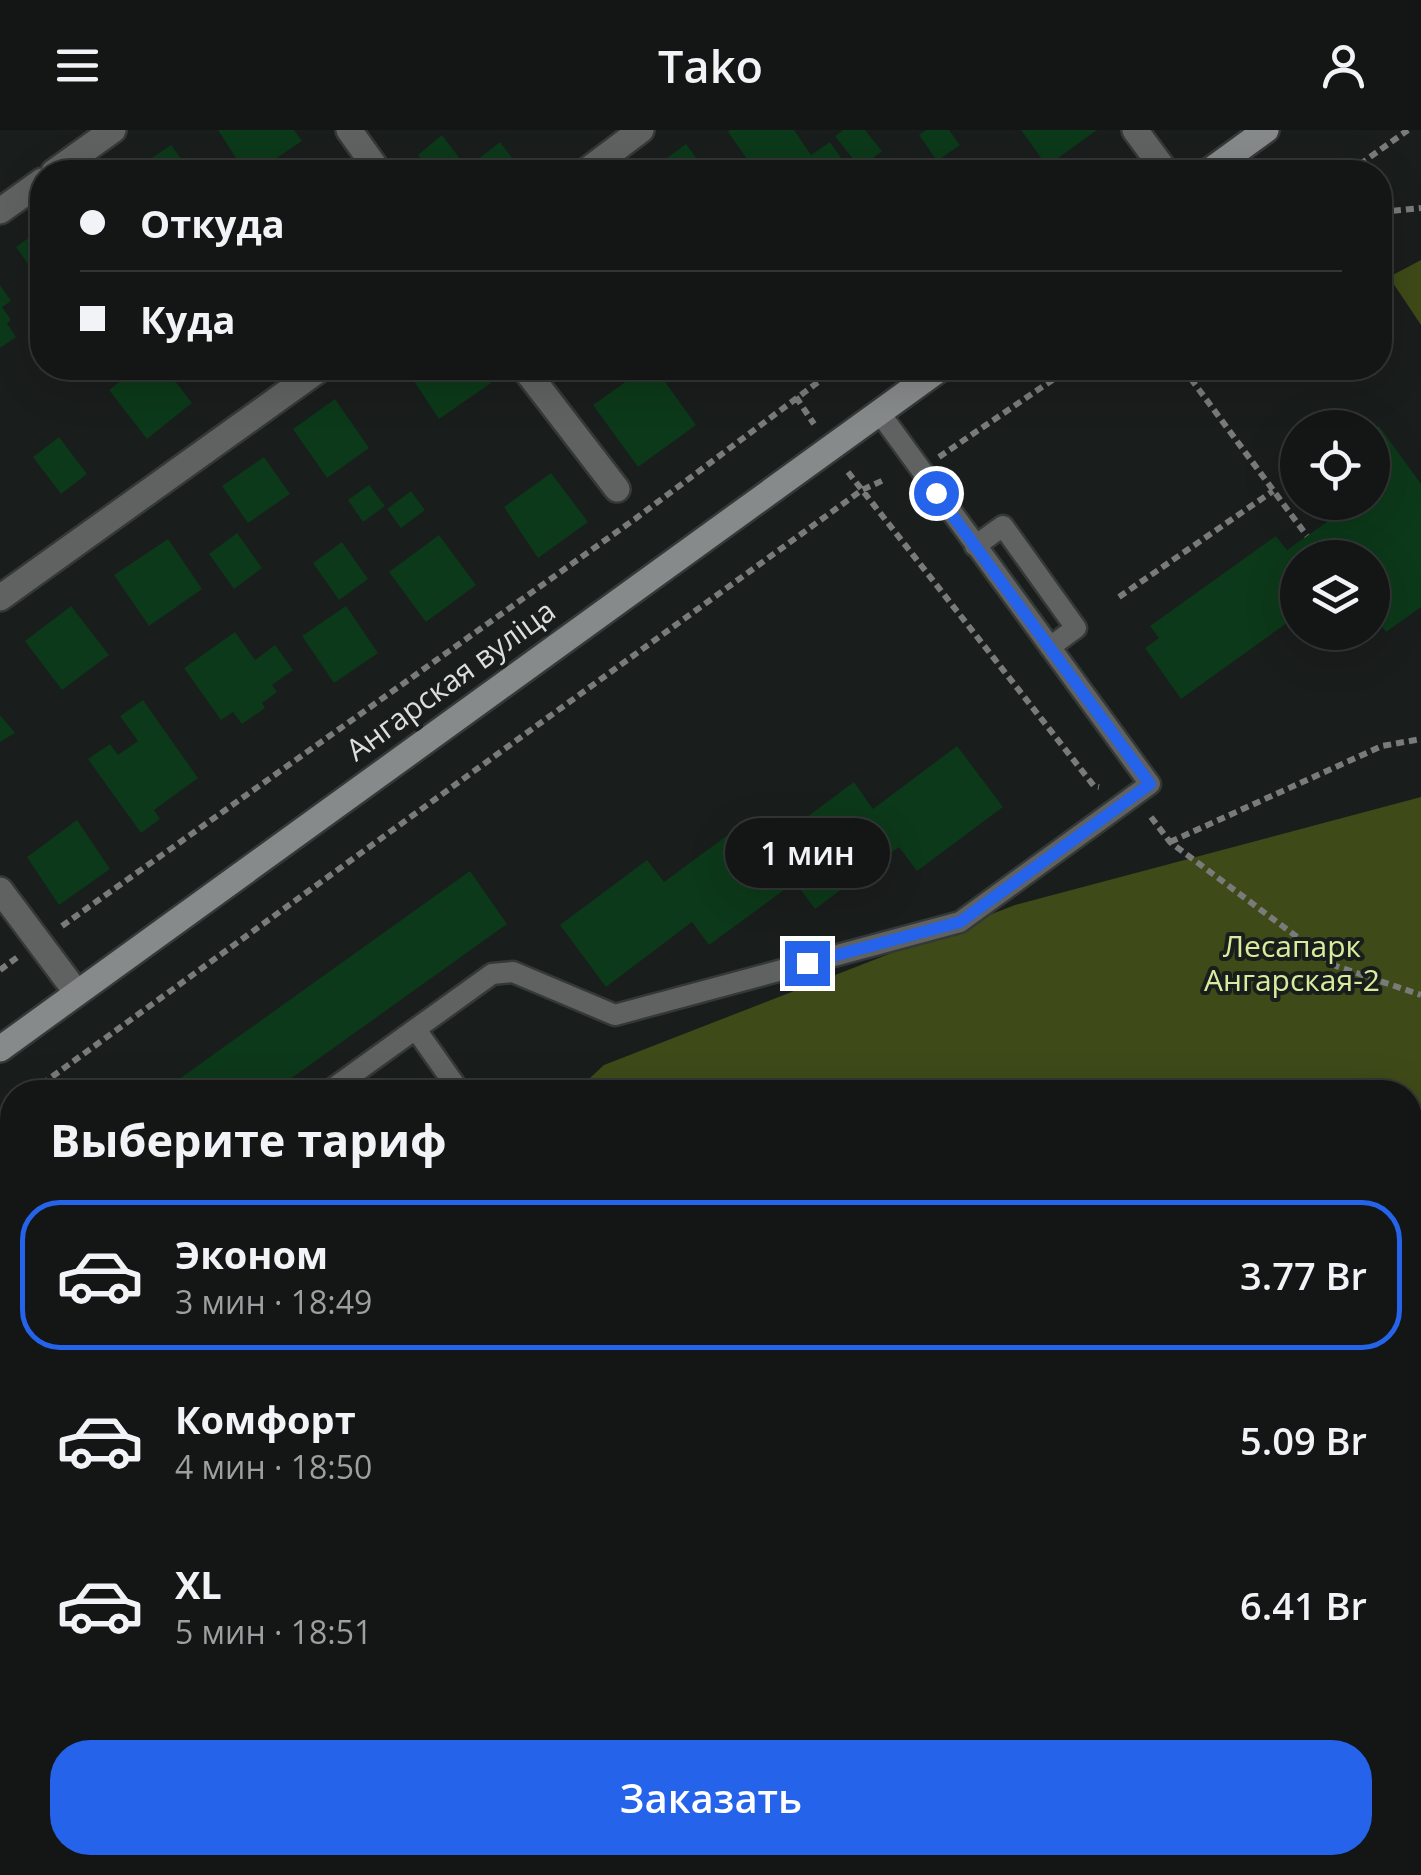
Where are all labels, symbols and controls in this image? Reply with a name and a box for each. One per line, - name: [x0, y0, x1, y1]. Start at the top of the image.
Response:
- text: Tako: [658, 35, 763, 96]
- icon: menu: [50, 38, 105, 93]
- icon: person: [1316, 38, 1371, 93]
- text: Откуда: [140, 197, 285, 249]
- text: Куда: [140, 293, 235, 345]
- map controls: [1280, 410, 1390, 650]
- button: locate: [1280, 410, 1390, 520]
- route start: [914, 471, 959, 516]
- button: layers: [1280, 540, 1390, 650]
- street label: Ангарская вуліца: [337, 590, 563, 770]
- callout: 1 мин: [724, 818, 890, 888]
- text: 1 мин: [760, 831, 855, 874]
- park label: Лесапарк Ангарская-2: [1204, 925, 1380, 1000]
- route end: [785, 941, 830, 986]
- text: Выберите тариф: [50, 1109, 447, 1170]
- text: Эконом: [175, 1228, 328, 1280]
- icon: car: [55, 1230, 145, 1320]
- text: 3.77 Br: [1240, 1249, 1367, 1301]
- text: 3 мин · 18:49: [175, 1280, 372, 1323]
- text: Комфорт: [175, 1393, 356, 1445]
- icon: car: [55, 1395, 145, 1485]
- text: 5.09 Br: [1240, 1414, 1367, 1466]
- text: 4 мин · 18:50: [175, 1445, 372, 1488]
- text: XL: [175, 1558, 222, 1610]
- icon: car: [55, 1560, 145, 1650]
- text: 6.41 Br: [1240, 1579, 1367, 1631]
- text: 5 мин · 18:51: [175, 1610, 372, 1653]
- button: Заказать: [50, 1740, 1372, 1855]

